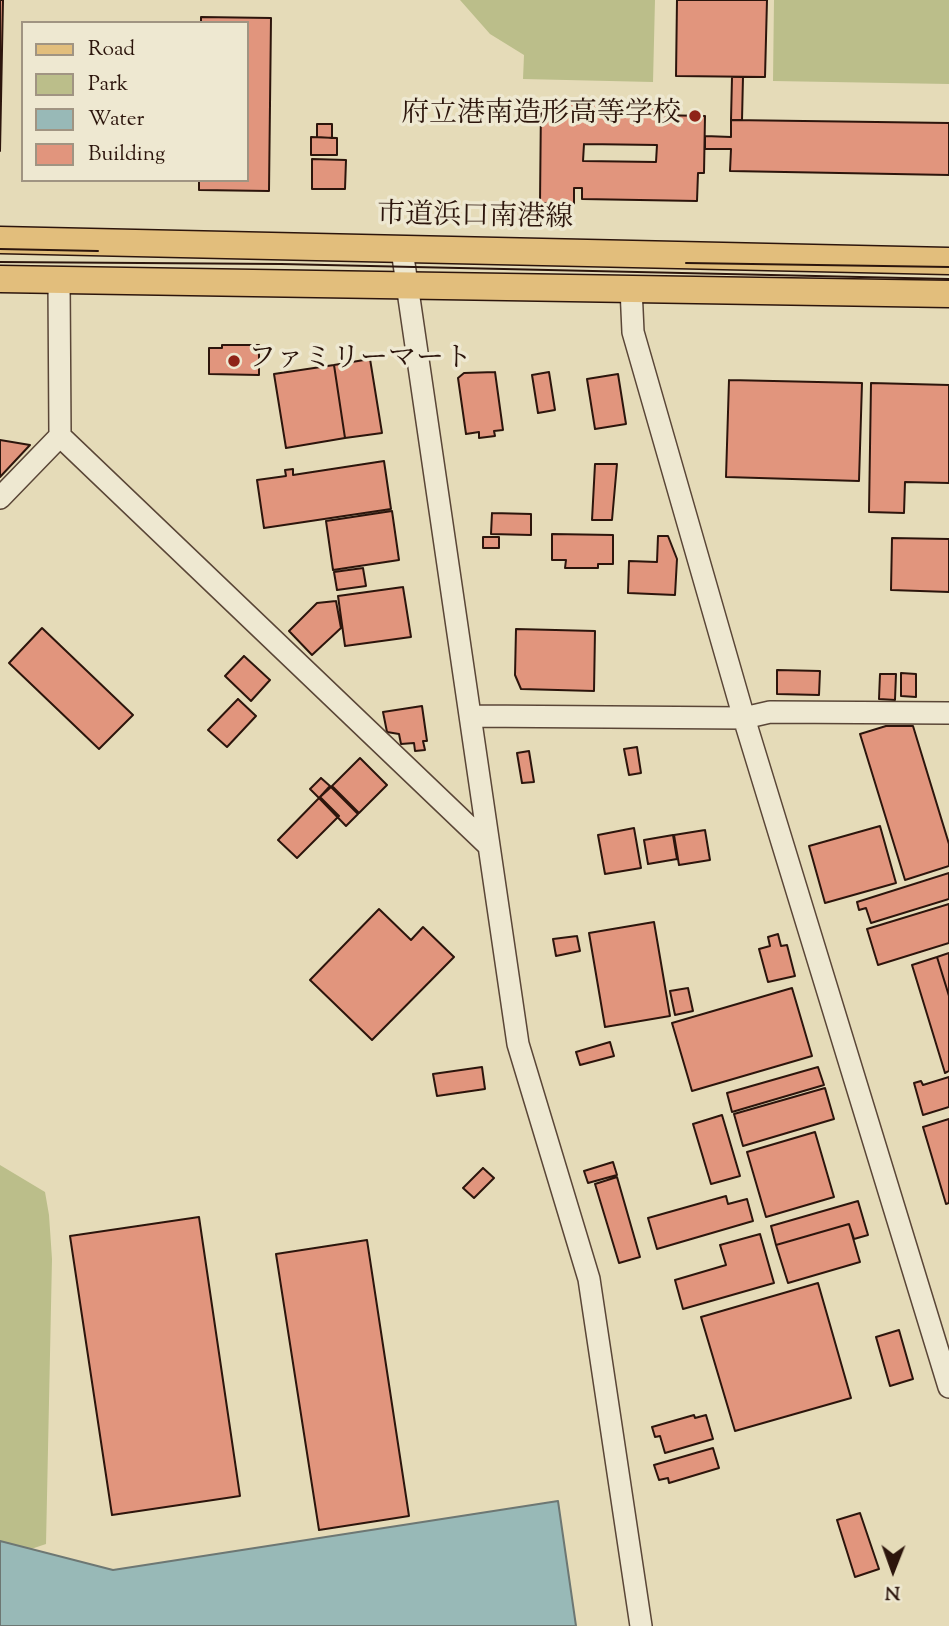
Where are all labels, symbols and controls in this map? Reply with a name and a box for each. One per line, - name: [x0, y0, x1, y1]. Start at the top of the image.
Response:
- legend: [21, 21, 248, 182]
- text: Road: [88, 35, 135, 65]
- text: Park: [88, 70, 128, 100]
- place label: 府立港南造形高等学校: [401, 99, 681, 133]
- text: Water: [88, 105, 144, 135]
- marker: 府立港南造形高等学校: [687, 108, 703, 124]
- text: Building: [88, 140, 165, 170]
- street label: 市道浜口南港線: [377, 200, 573, 238]
- place label: ファミリーマート: [248, 344, 472, 378]
- marker: ファミリーマート: [226, 353, 242, 369]
- north arrow: [858, 1535, 928, 1605]
- text: N: [885, 1578, 900, 1605]

